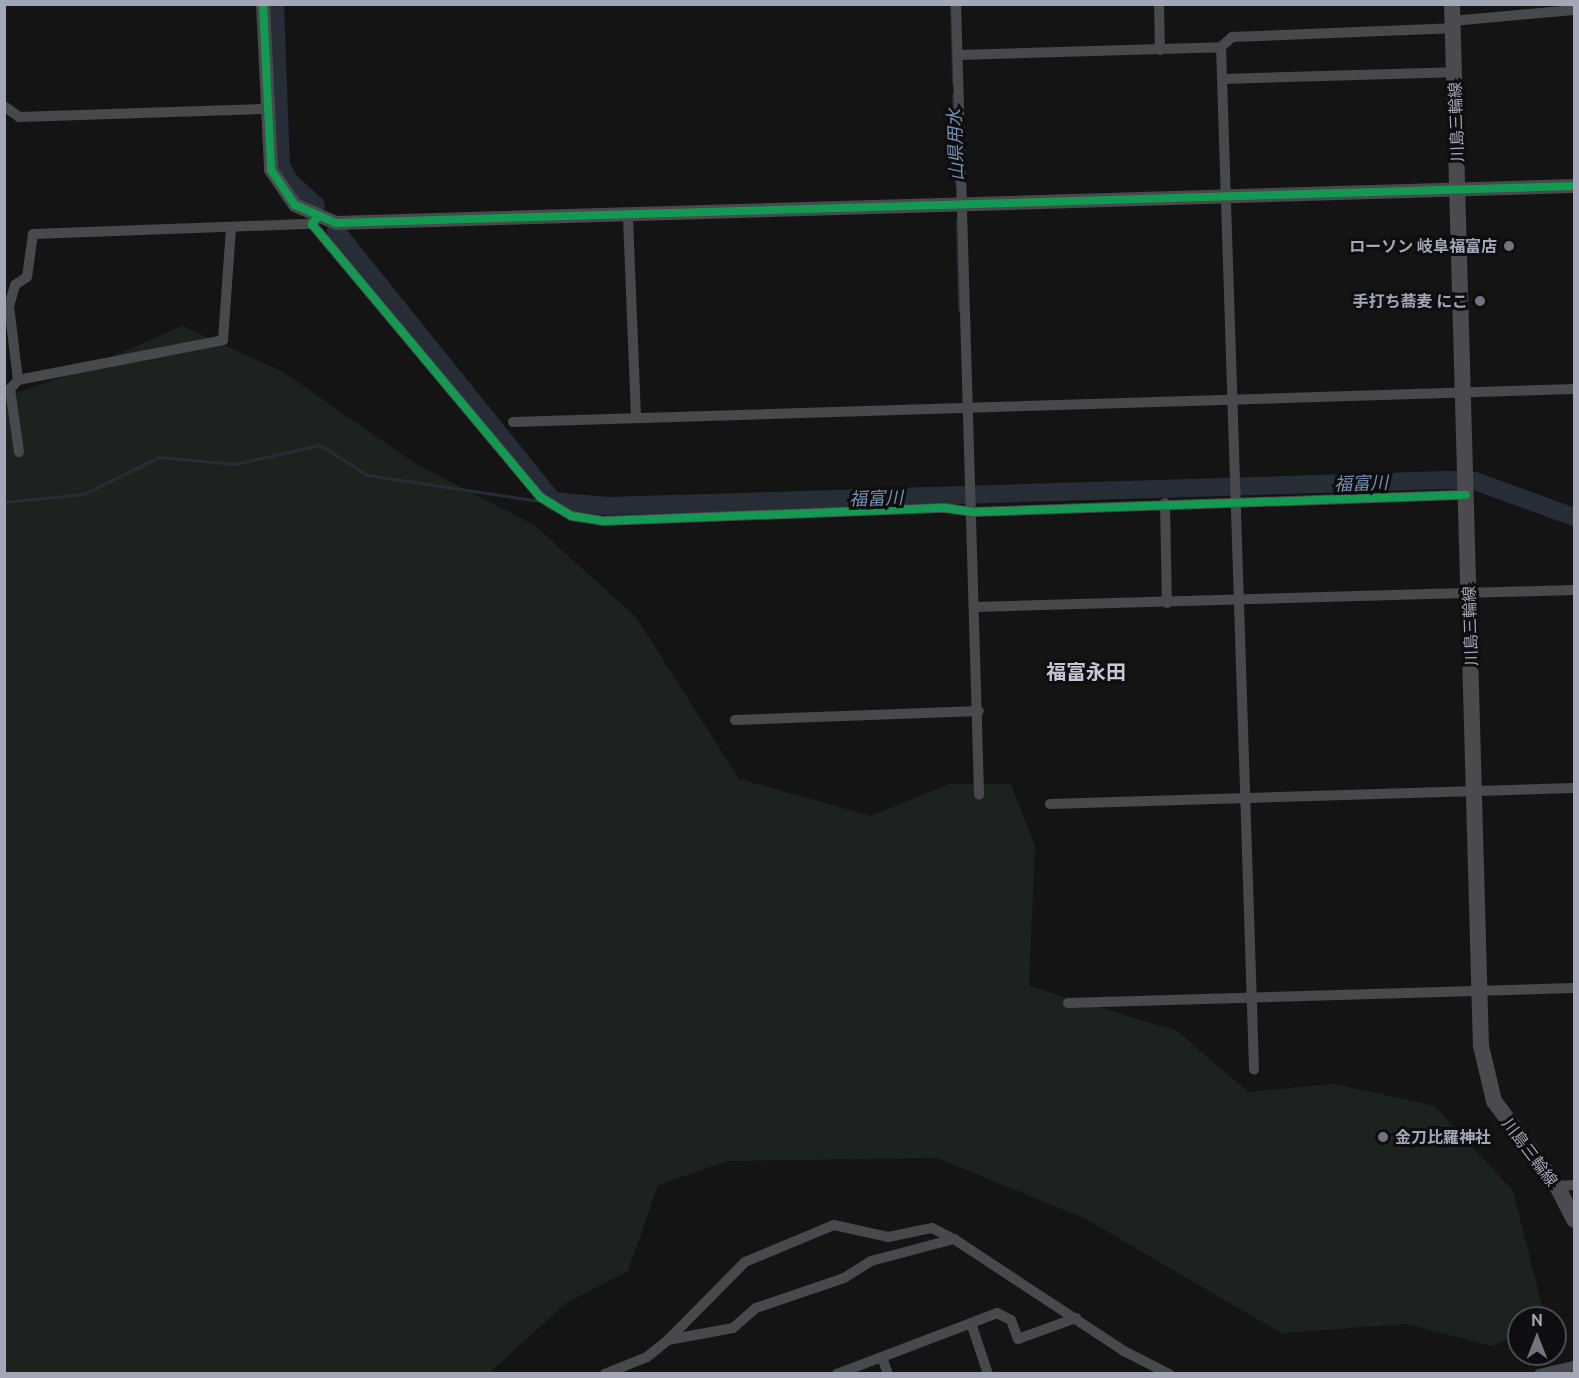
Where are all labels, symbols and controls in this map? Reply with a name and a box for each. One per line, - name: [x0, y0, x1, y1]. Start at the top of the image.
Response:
- street label: 川島三輪線: [1445, 82, 1467, 162]
- water label: 山県用水: [943, 109, 967, 181]
- place label: ローソン 岐阜福富店: [1349, 236, 1497, 256]
- marker: ローソン 岐阜福富店: [1502, 239, 1516, 253]
- place label: 手打ち蕎麦 にこ: [1352, 291, 1468, 311]
- marker: 手打ち蕎麦 にこ: [1473, 294, 1487, 308]
- water label: 福富川: [1334, 471, 1388, 495]
- water label: 福富川: [849, 486, 903, 510]
- street label: 川島三輪線: [1459, 586, 1481, 666]
- district label: 福富永田: [1046, 659, 1126, 683]
- street label: 川島三輪線: [1498, 1114, 1562, 1190]
- place label: 金刀比羅神社: [1395, 1127, 1491, 1147]
- marker: 金刀比羅神社: [1376, 1130, 1390, 1144]
- north arrow: [1507, 1306, 1567, 1366]
- text: N: [1531, 1311, 1543, 1329]

